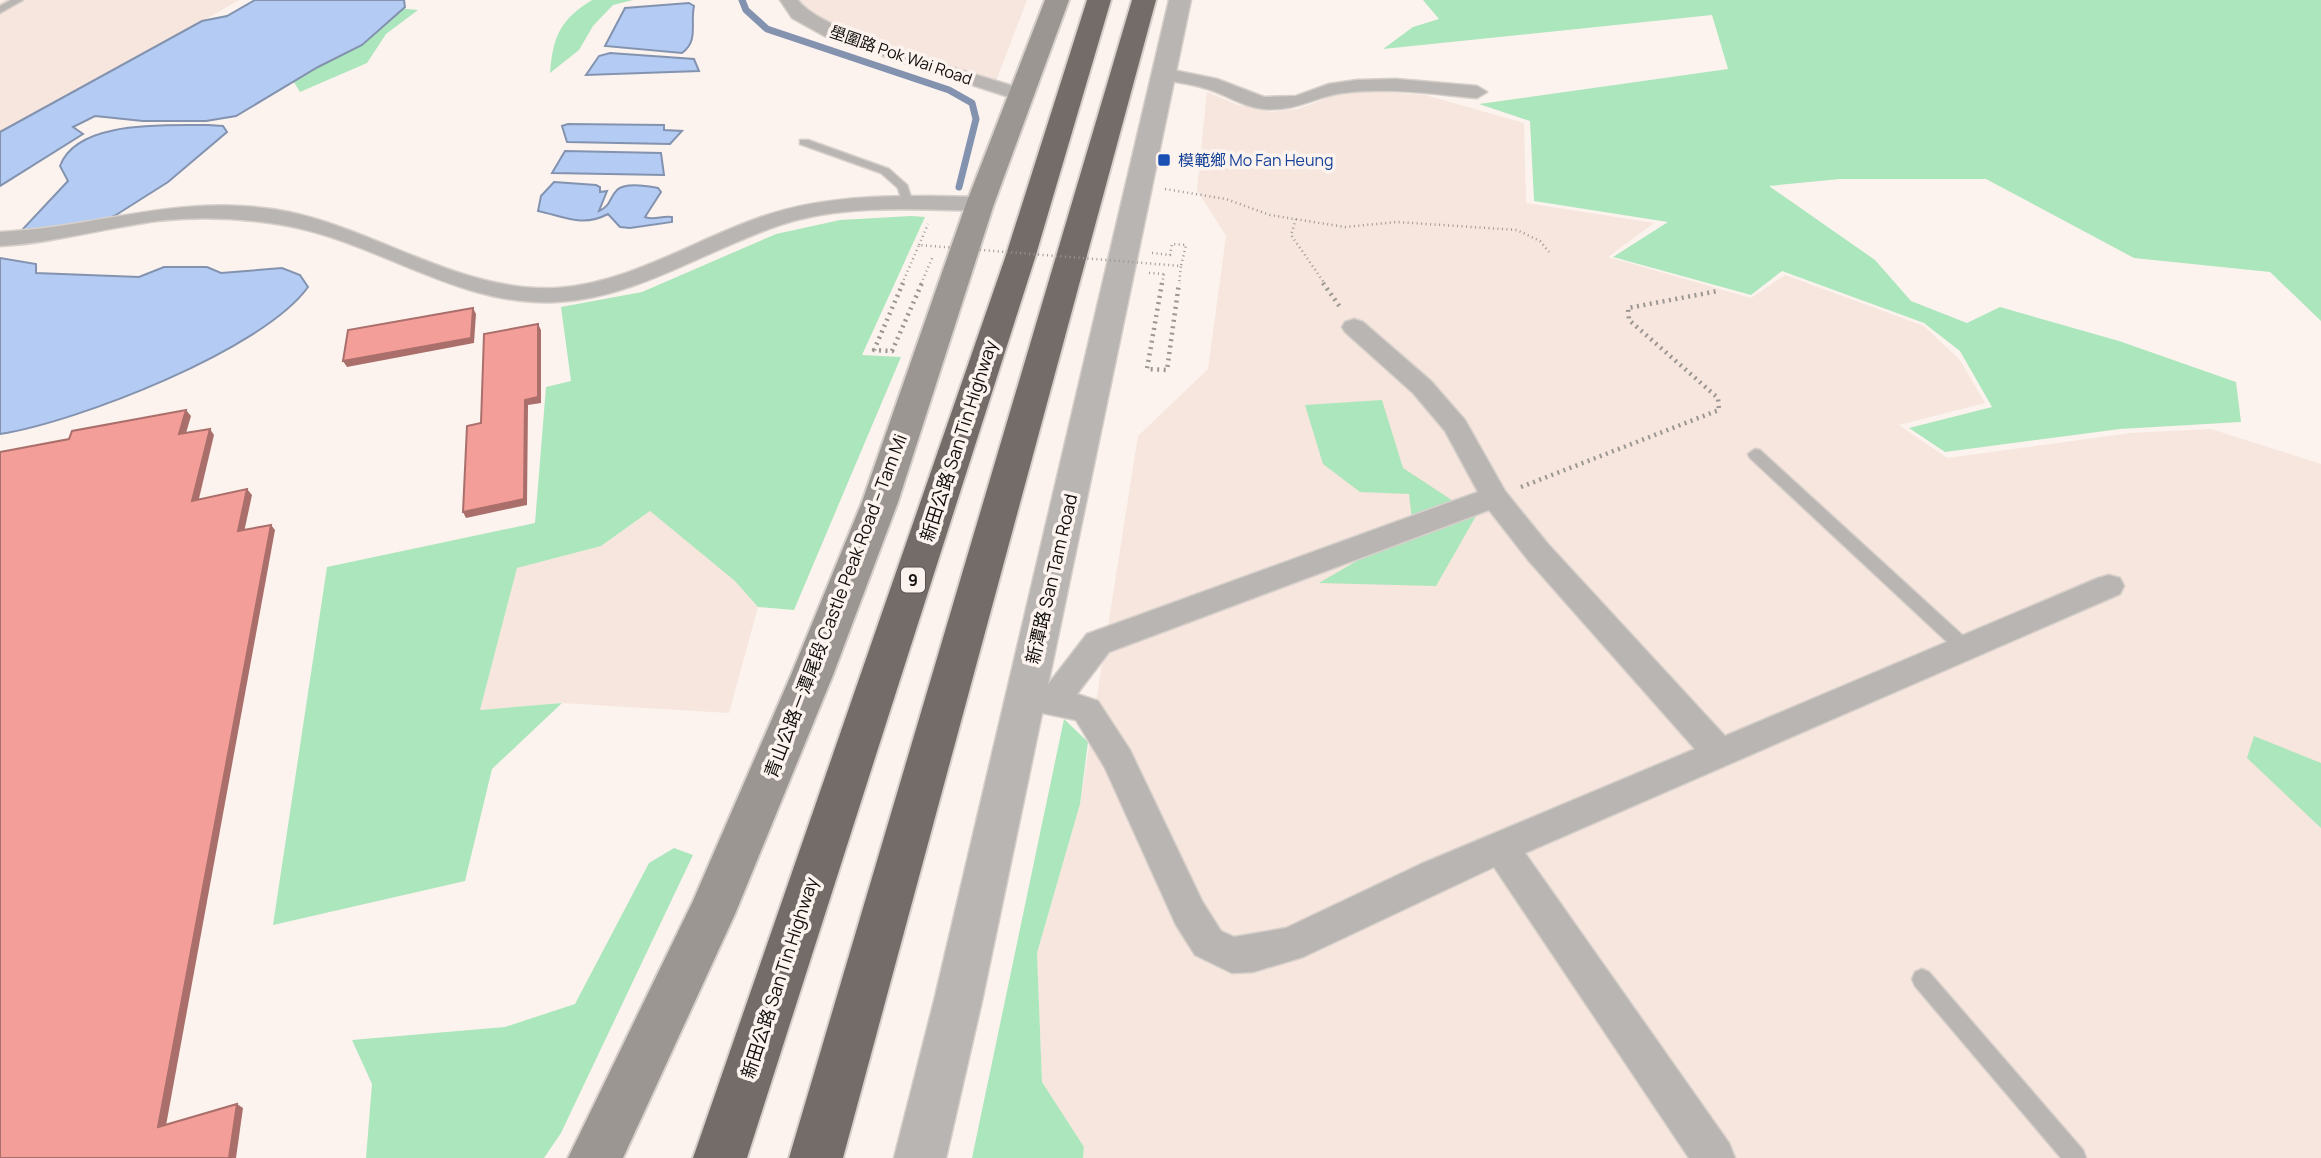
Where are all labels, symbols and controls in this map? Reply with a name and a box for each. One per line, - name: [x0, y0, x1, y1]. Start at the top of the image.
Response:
- street label: 壆圍路 Pok Wai Road: [827, 20, 975, 90]
- place label: 模範鄉 Mo Fan Heung: [1178, 149, 1333, 171]
- marker: 模範鄉 Mo Fan Heung: [1156, 152, 1172, 168]
- street label: 新田公路 San Tin Highway: [914, 336, 1002, 544]
- street label: 青山公路－潭尾段 Castle Peak Road – Tam Mi: [758, 430, 912, 781]
- street label: 新潭路 San Tam Road: [1020, 491, 1082, 666]
- road number: 9: [901, 568, 925, 593]
- street label: 新田公路 San Tin Highway: [735, 873, 823, 1081]

